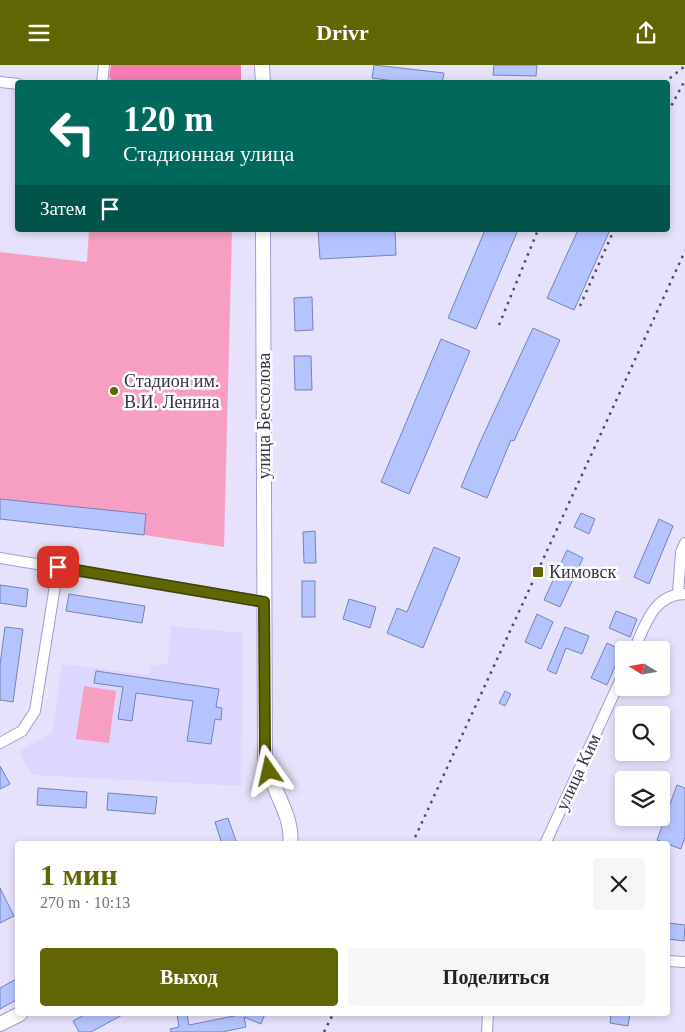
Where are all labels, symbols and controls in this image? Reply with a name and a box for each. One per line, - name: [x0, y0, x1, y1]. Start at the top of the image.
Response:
- icon: menu: [25, 19, 53, 47]
- icon: share: [632, 19, 660, 47]
- text: Drivr: [316, 20, 369, 45]
- icon: left: [40, 100, 105, 165]
- text: 120 m: [123, 100, 213, 139]
- text: Стадионная улица: [123, 141, 294, 166]
- icon: arrive: [96, 195, 124, 223]
- text: Затем: [40, 198, 86, 219]
- street label: улица Бессолова: [254, 353, 274, 479]
- place label: Стадион им. В.И. Ленина: [124, 371, 219, 412]
- marker: Стадион им. В.И. Ленина: [108, 385, 120, 397]
- pin: [37, 546, 79, 588]
- icon: arrive: [44, 553, 72, 581]
- place label: Кимовск: [549, 562, 616, 582]
- marker: Кимовск: [531, 565, 545, 579]
- north arrow: [615, 641, 670, 696]
- map controls: [615, 641, 670, 826]
- button: search: [615, 706, 670, 761]
- street label: улица Ким: [552, 731, 604, 813]
- position arrow: [242, 744, 294, 796]
- button: layers: [615, 771, 670, 826]
- text: 1 мин: [40, 858, 118, 891]
- button: close: [593, 858, 645, 910]
- text: 270 m · 10:13: [40, 894, 130, 911]
- button: Выход: [40, 948, 338, 1006]
- button: Поделиться: [348, 948, 645, 1006]

